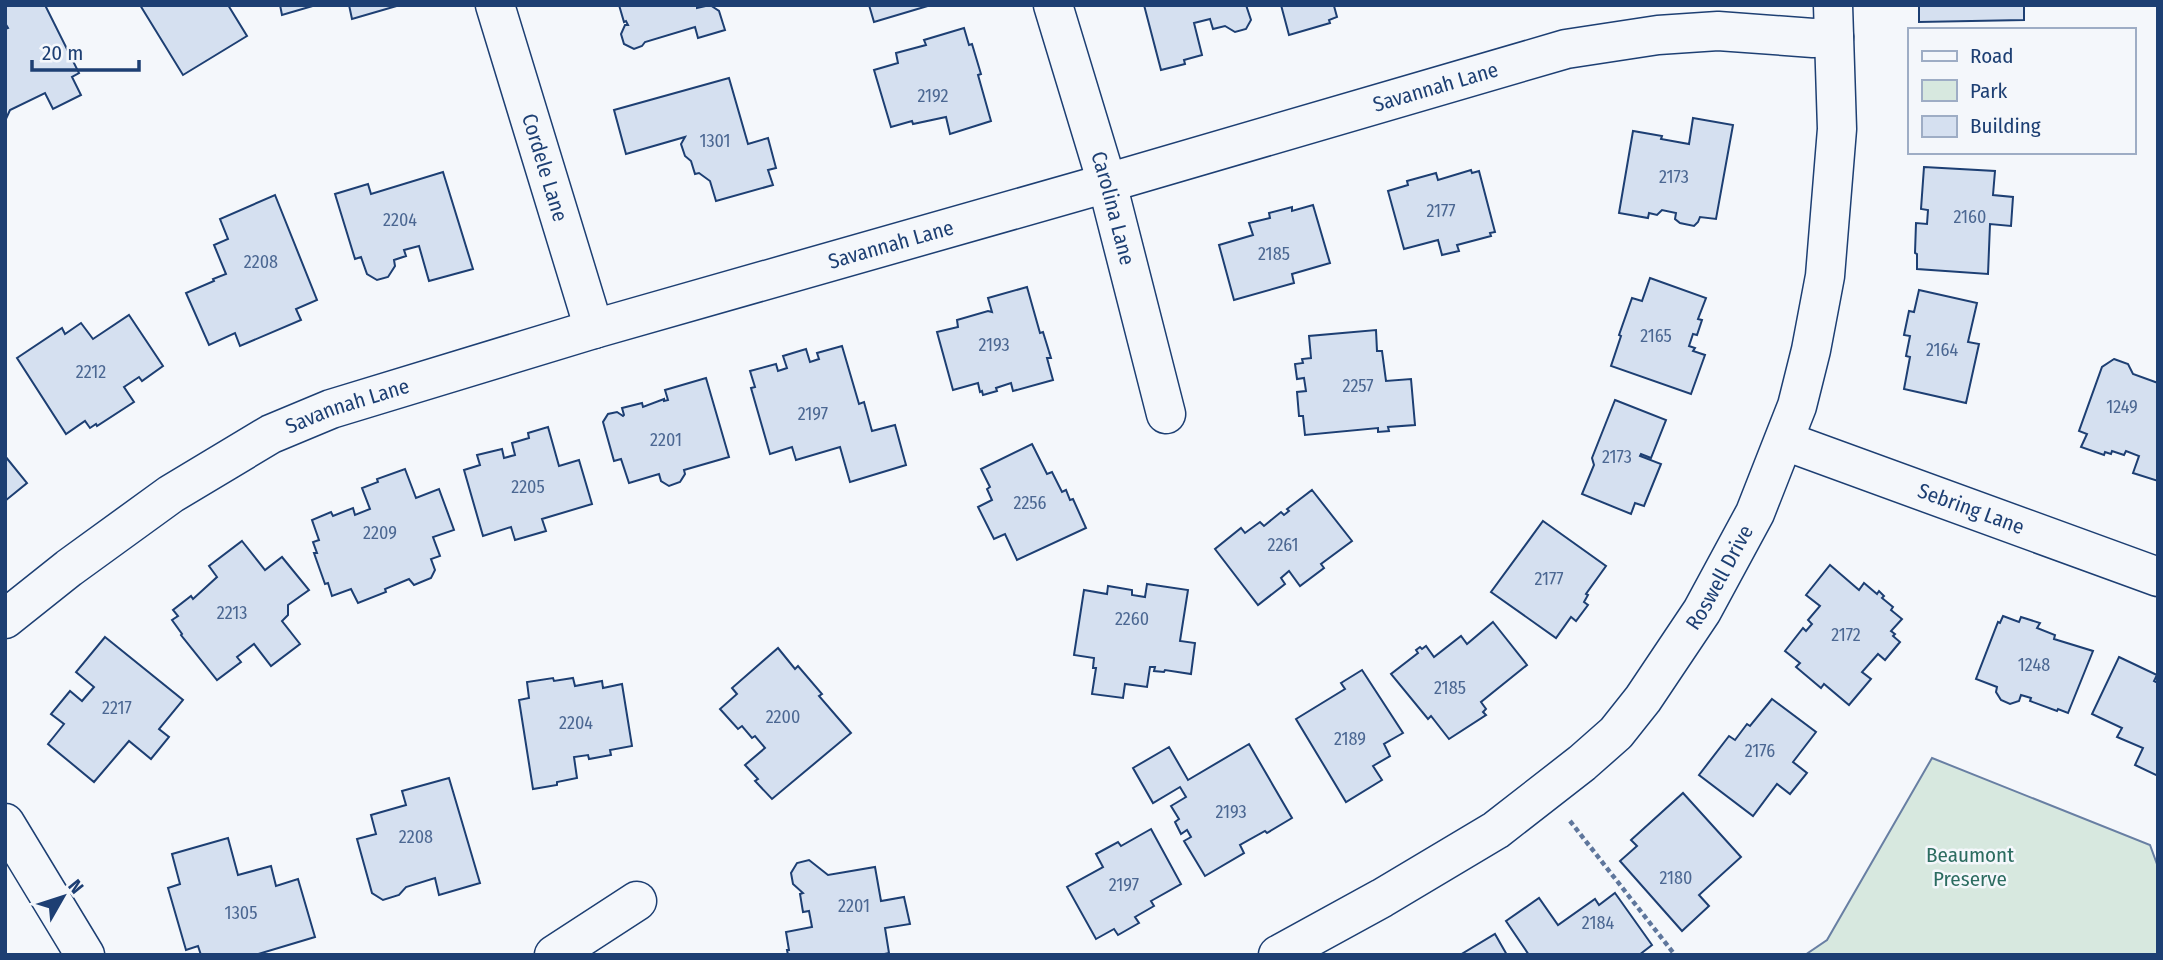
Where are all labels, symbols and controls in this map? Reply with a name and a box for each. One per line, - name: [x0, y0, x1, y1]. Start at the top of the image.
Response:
- scale bar: [32, 28, 138, 72]
- legend: [1908, 28, 2135, 154]
- text: 20 m: [42, 40, 83, 66]
- text: Road: [1970, 43, 2014, 69]
- street label: Savannah Lane: [1370, 57, 1501, 118]
- text: Park: [1970, 78, 2008, 104]
- house number: 2192: [918, 85, 949, 107]
- street label: Cordele Lane: [516, 111, 573, 225]
- text: Building: [1970, 113, 2041, 139]
- house number: 1301: [699, 130, 731, 152]
- street label: Carolina Lane: [1085, 148, 1140, 268]
- house number: 2173: [1659, 166, 1689, 188]
- house number: 2177: [1426, 200, 1456, 222]
- house number: 2160: [1954, 206, 1986, 228]
- house number: 2204: [383, 209, 417, 231]
- street label: Savannah Lane: [825, 214, 957, 275]
- house number: 2185: [1258, 243, 1290, 265]
- house number: 2208: [244, 251, 278, 273]
- house number: 2165: [1640, 325, 1672, 347]
- house number: 2193: [978, 334, 1010, 356]
- house number: 2164: [1926, 339, 1958, 361]
- house number: 2212: [76, 361, 106, 383]
- street label: Savannah Lane: [282, 373, 412, 439]
- house number: 2257: [1342, 375, 1374, 397]
- house number: 1249: [2106, 396, 2138, 418]
- house number: 2197: [798, 403, 828, 425]
- house number: 2201: [650, 429, 682, 451]
- house number: 2173: [1602, 446, 1632, 468]
- house number: 2205: [511, 476, 545, 498]
- street label: Sebring Lane: [1914, 478, 2028, 540]
- house number: 2256: [1013, 492, 1047, 514]
- street label: Roswell Drive: [1680, 521, 1759, 635]
- house number: 2209: [363, 522, 397, 544]
- house number: 2261: [1267, 534, 1299, 556]
- house number: 2177: [1534, 568, 1564, 590]
- house number: 2213: [217, 602, 247, 624]
- house number: 2260: [1115, 608, 1149, 630]
- house number: 2172: [1831, 624, 1861, 646]
- house number: 1248: [2018, 654, 2050, 676]
- house number: 2185: [1434, 677, 1466, 699]
- house number: 2217: [102, 697, 132, 719]
- house number: 2200: [766, 706, 800, 728]
- house number: 2204: [559, 712, 593, 734]
- house number: 2189: [1334, 728, 1366, 750]
- house number: 2176: [1745, 740, 1775, 762]
- house number: 2193: [1215, 801, 1247, 823]
- house number: 2208: [399, 826, 433, 848]
- park label: Beaumont Preserve: [1926, 842, 2014, 892]
- north arrow: [28, 862, 98, 932]
- house number: 2180: [1660, 867, 1692, 889]
- house number: 2197: [1109, 874, 1139, 896]
- text: N: [63, 875, 88, 898]
- house number: 2201: [838, 895, 870, 917]
- house number: 1305: [225, 902, 257, 924]
- house number: 2184: [1582, 912, 1614, 934]

